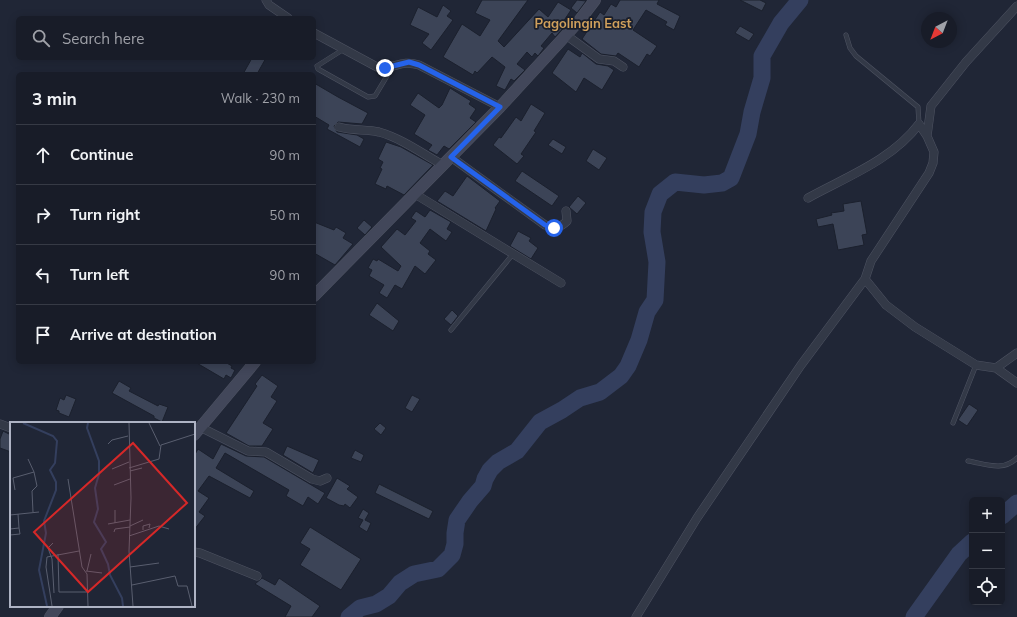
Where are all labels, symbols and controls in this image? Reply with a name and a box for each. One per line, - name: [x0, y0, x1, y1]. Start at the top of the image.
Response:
- north arrow: [921, 12, 957, 48]
- district label: Pagolingin East: [535, 15, 631, 31]
- search box: [16, 16, 316, 60]
- icon: search: [30, 27, 52, 49]
- text: Search here: [62, 29, 144, 48]
- route end: [376, 59, 394, 77]
- text: 3 min: [32, 88, 77, 109]
- text: Walk · 230 m: [221, 90, 300, 106]
- icon: ahead: [32, 144, 54, 166]
- text: Continue: [70, 145, 133, 164]
- text: 90 m: [270, 147, 300, 163]
- icon: right: [32, 204, 54, 226]
- text: Turn right: [70, 205, 140, 224]
- text: 50 m: [270, 207, 300, 223]
- route start: [545, 219, 563, 237]
- icon: left: [32, 264, 54, 286]
- text: Turn left: [70, 265, 129, 284]
- text: 90 m: [270, 267, 300, 283]
- icon: arrive: [32, 324, 54, 346]
- text: Arrive at destination: [70, 325, 217, 344]
- inset map: [10, 422, 195, 607]
- map controls: [969, 497, 1005, 605]
- button: +: [969, 497, 1005, 533]
- button: −: [969, 533, 1005, 569]
- button: locate: [969, 569, 1005, 605]

